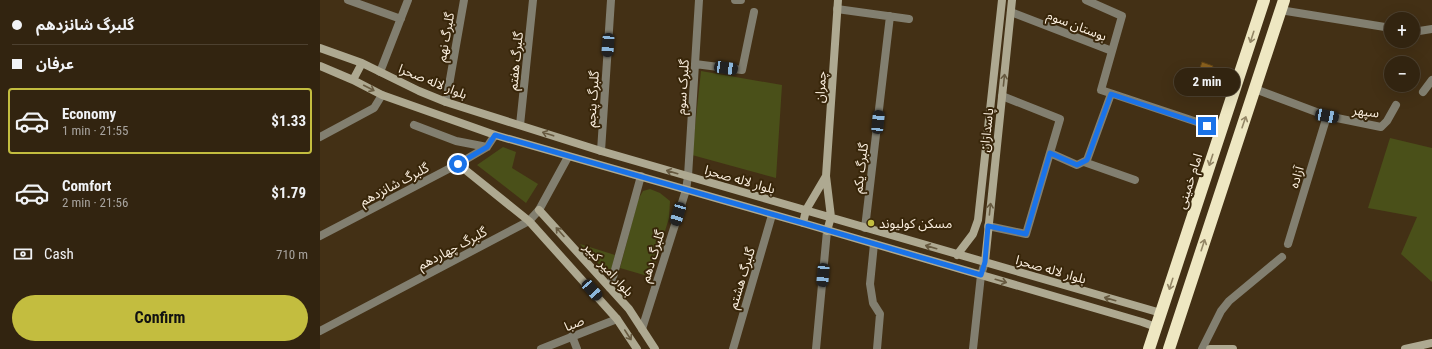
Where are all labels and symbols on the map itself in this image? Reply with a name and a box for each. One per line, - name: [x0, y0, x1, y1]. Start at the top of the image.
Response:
- street label: بوستان سوم: [1044, 7, 1109, 46]
- street label: گلبرگ نهم: [434, 10, 460, 64]
- street label: گلبرگ هفتم: [505, 30, 529, 91]
- one-way arrow: [1248, 30, 1255, 43]
- car: [601, 33, 615, 57]
- street label: گلبرک سوم: [673, 58, 694, 115]
- car: [713, 60, 739, 76]
- street label: بلوار لاله صحرا: [396, 61, 469, 102]
- callout: 2 min: [1174, 68, 1240, 96]
- street label: گلبرگ پنجم: [583, 70, 605, 128]
- street label: چمران: [812, 70, 831, 104]
- one-way arrow: [1000, 74, 1007, 87]
- one-way arrow: [362, 84, 374, 92]
- street label: سپهر: [1350, 102, 1380, 123]
- street label: پاسداران: [977, 107, 998, 153]
- car: [1314, 108, 1340, 124]
- car: [871, 109, 885, 135]
- one-way arrow: [1241, 116, 1249, 128]
- route end: [1198, 117, 1216, 135]
- one-way arrow: [541, 130, 554, 137]
- street label: گلبرگ یکم: [850, 141, 874, 194]
- street label: امام خمینی: [1174, 152, 1207, 211]
- one-way arrow: [1207, 154, 1214, 167]
- route start: [449, 155, 467, 173]
- street label: گلبرگ شانزدهم: [357, 160, 433, 212]
- street label: بلوار لاله صحرا: [703, 162, 777, 197]
- street label: آزاده: [1286, 163, 1307, 190]
- one-way arrow: [666, 168, 679, 175]
- car: [669, 201, 687, 227]
- one-way arrow: [986, 203, 993, 216]
- place label: مسکن کولیوند: [879, 216, 952, 232]
- marker: مسکن کولیوند: [866, 218, 876, 228]
- street label: گلبرگ چهاردهم: [415, 224, 491, 276]
- one-way arrow: [556, 228, 565, 238]
- street label: گلبرگ دهم: [637, 228, 671, 285]
- street label: بلوار امیر کبیر: [580, 239, 637, 299]
- one-way arrow: [1200, 239, 1207, 252]
- one-way arrow: [925, 243, 938, 250]
- street label: گلبرگ هشتم: [725, 245, 761, 312]
- street label: بلوار لاله صحرا: [1014, 252, 1088, 287]
- car: [816, 263, 830, 287]
- car: [580, 277, 604, 303]
- one-way arrow: [994, 278, 1007, 285]
- one-way arrow: [1166, 278, 1174, 290]
- one-way arrow: [1104, 295, 1117, 302]
- street label: صبا: [562, 313, 587, 334]
- one-way arrow: [624, 329, 632, 340]

